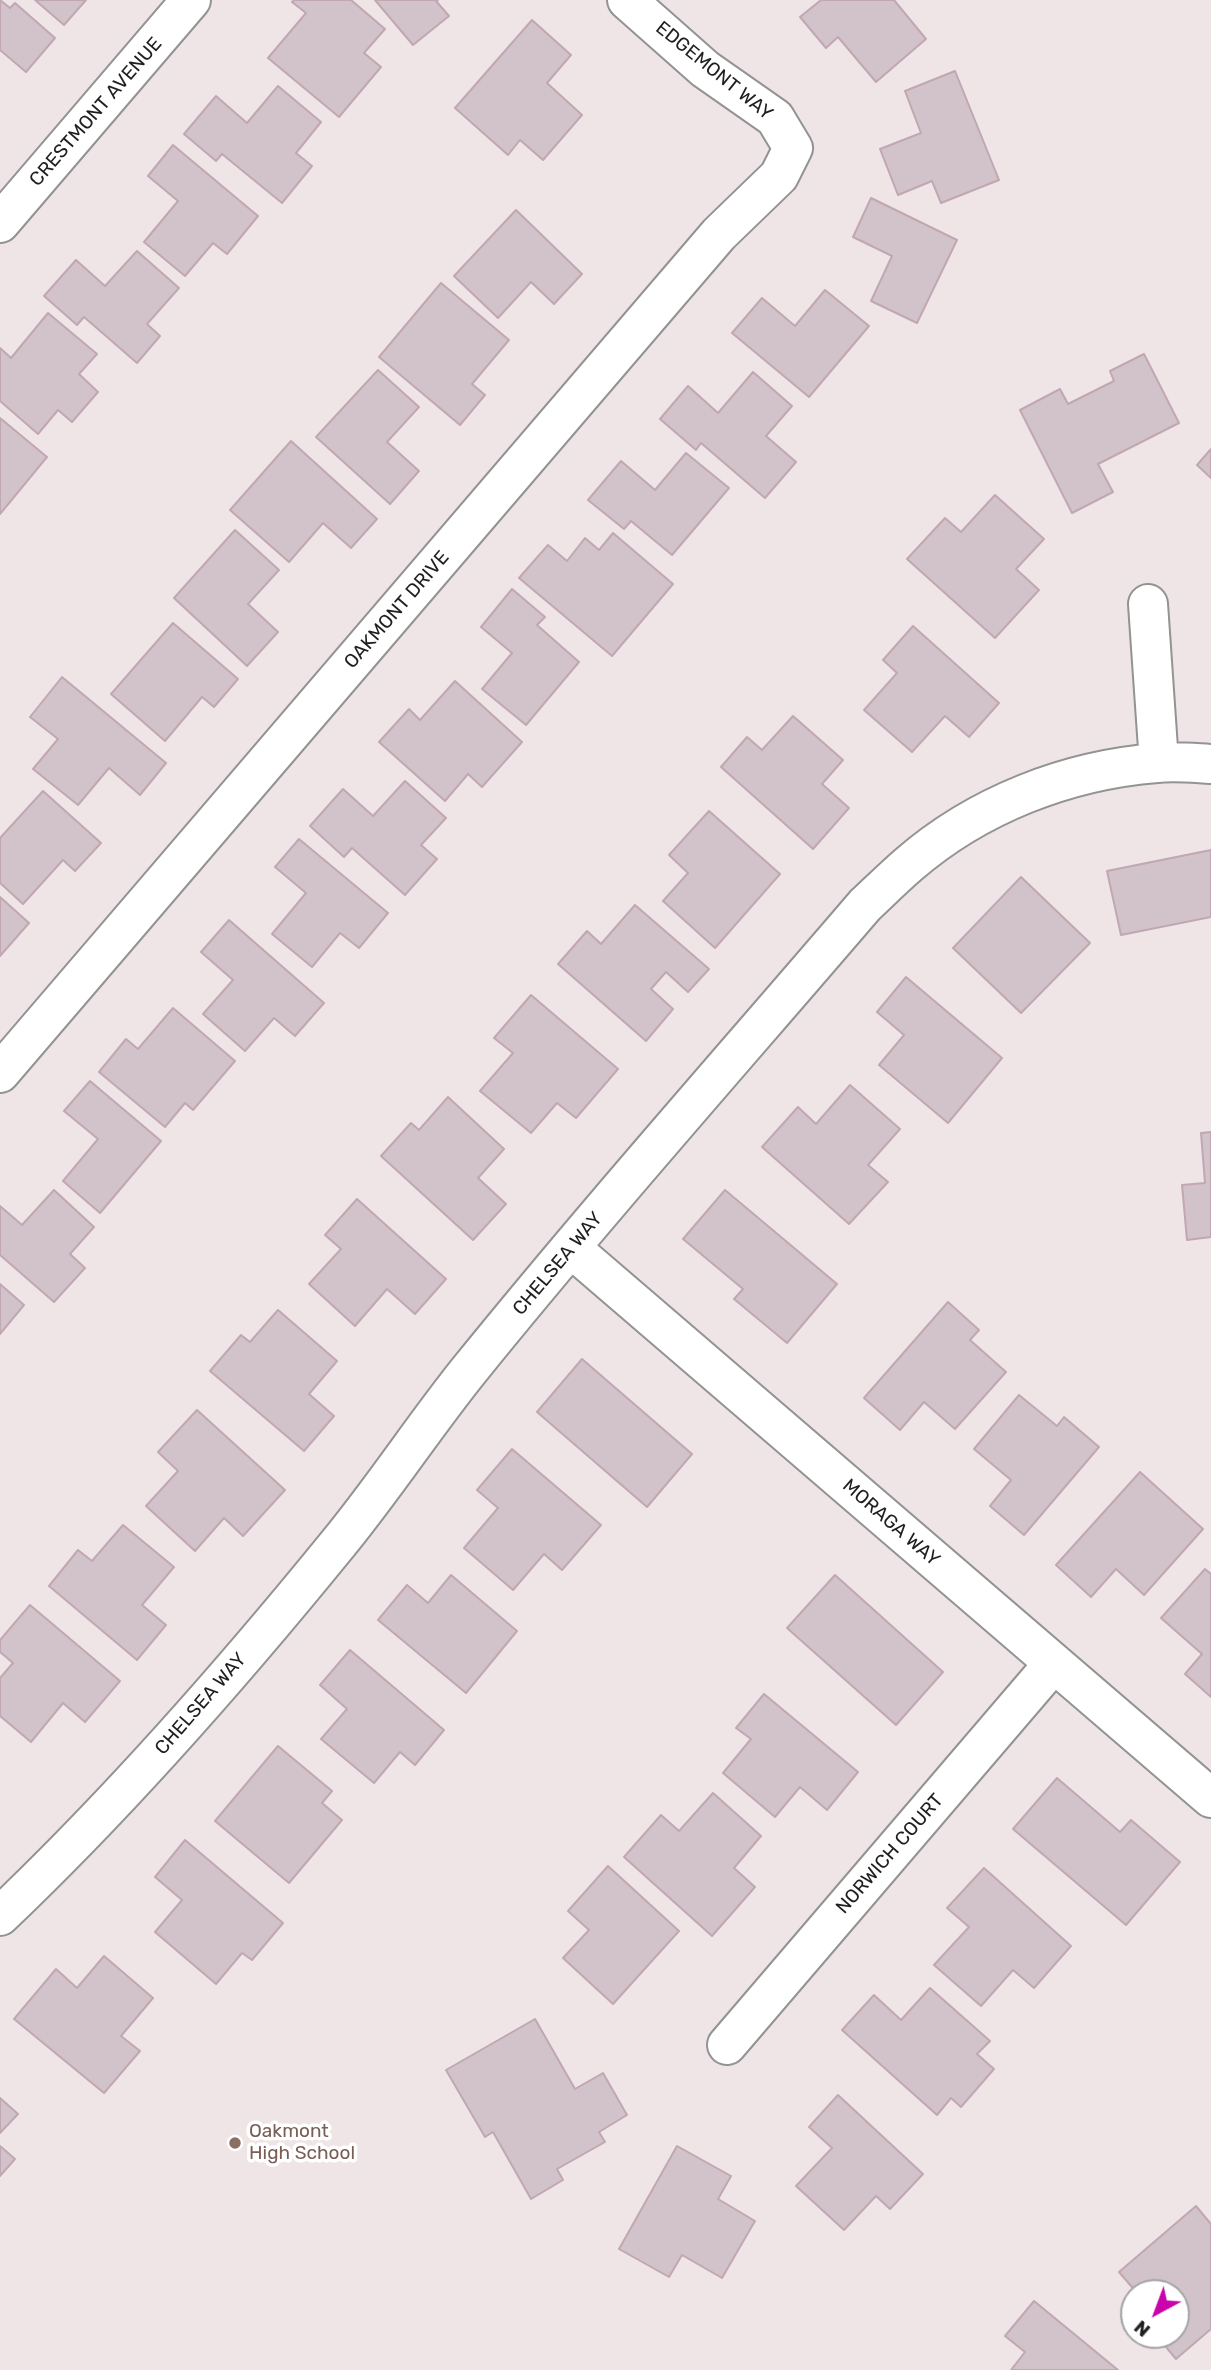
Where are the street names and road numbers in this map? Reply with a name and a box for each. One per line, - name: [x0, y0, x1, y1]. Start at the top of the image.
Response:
- street label: EDGEMONT WAY: [651, 17, 777, 125]
- street label: CRESTMONT AVENUE: [25, 33, 167, 191]
- street label: OAKMONT DRIVE: [340, 547, 454, 673]
- street label: CHELSEA WAY: [508, 1208, 608, 1320]
- street label: MORAGA WAY: [838, 1475, 944, 1571]
- street label: CHELSEA WAY: [151, 1648, 251, 1760]
- street label: NORWICH COURT: [832, 1789, 948, 1919]

